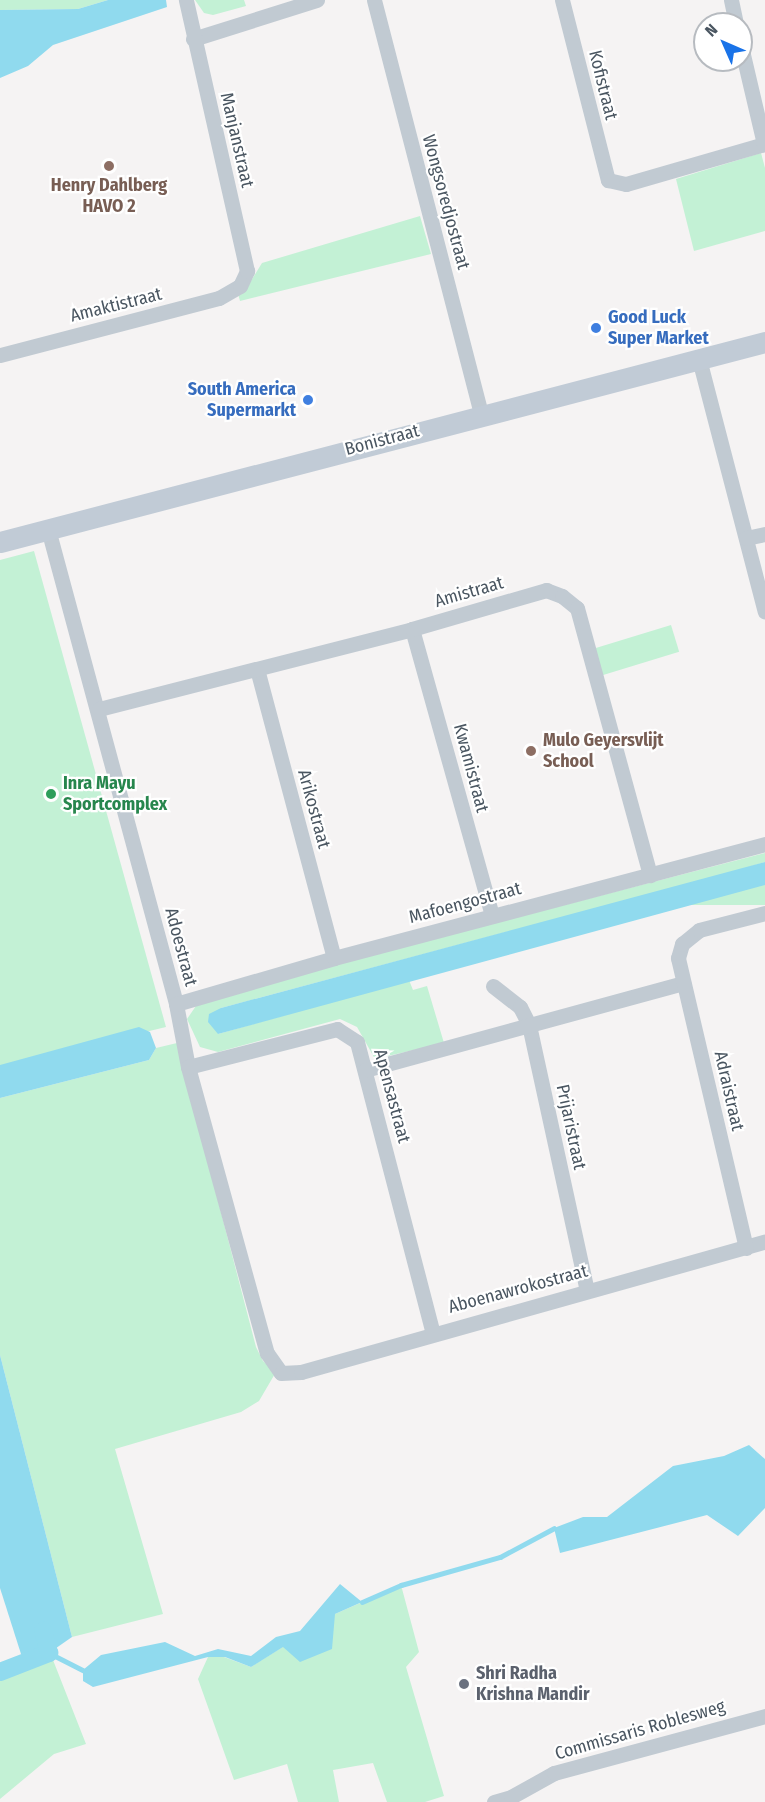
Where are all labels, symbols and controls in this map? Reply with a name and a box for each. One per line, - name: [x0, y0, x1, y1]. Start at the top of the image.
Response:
- north arrow: [693, 12, 753, 72]
- text: N: [701, 20, 721, 40]
- street label: Kofistraat: [584, 48, 622, 122]
- street label: Manjanstraat: [216, 90, 258, 190]
- street label: Wongsoredjostraat: [418, 132, 474, 272]
- marker: Henry Dahlberg HAVO 2: [102, 159, 116, 173]
- place label: Henry Dahlberg HAVO 2: [51, 175, 167, 218]
- street label: Amaktistraat: [68, 283, 164, 327]
- place label: Good Luck Super Market: [608, 307, 709, 350]
- marker: Good Luck Super Market: [589, 321, 603, 335]
- place label: South America Supermarkt: [188, 379, 296, 422]
- marker: South America Supermarkt: [301, 393, 315, 407]
- street label: Bonistraat: [342, 420, 422, 460]
- street label: Amistraat: [432, 572, 506, 612]
- street label: Kwamistraat: [449, 721, 493, 815]
- place label: Mulo Geyersvlijt School: [543, 730, 664, 772]
- marker: Mulo Geyersvlijt School: [524, 744, 538, 758]
- street label: Arikostraat: [293, 767, 335, 851]
- place label: Inra Mayu Sportcomplex: [63, 773, 167, 816]
- marker: Inra Mayu Sportcomplex: [44, 787, 58, 801]
- street label: Mafoengostraat: [407, 878, 523, 928]
- street label: Adoestraat: [160, 905, 202, 989]
- street label: Apensastraat: [369, 1047, 415, 1145]
- street label: Adraistraat: [709, 1049, 749, 1133]
- street label: Prijaristraat: [551, 1082, 591, 1172]
- street label: Aboenawrokostraat: [446, 1260, 590, 1318]
- place label: Shri Radha Krishna Mandir: [476, 1663, 590, 1706]
- marker: Shri Radha Krishna Mandir: [457, 1677, 471, 1691]
- street label: Commissaris Roblesweg: [552, 1695, 728, 1765]

